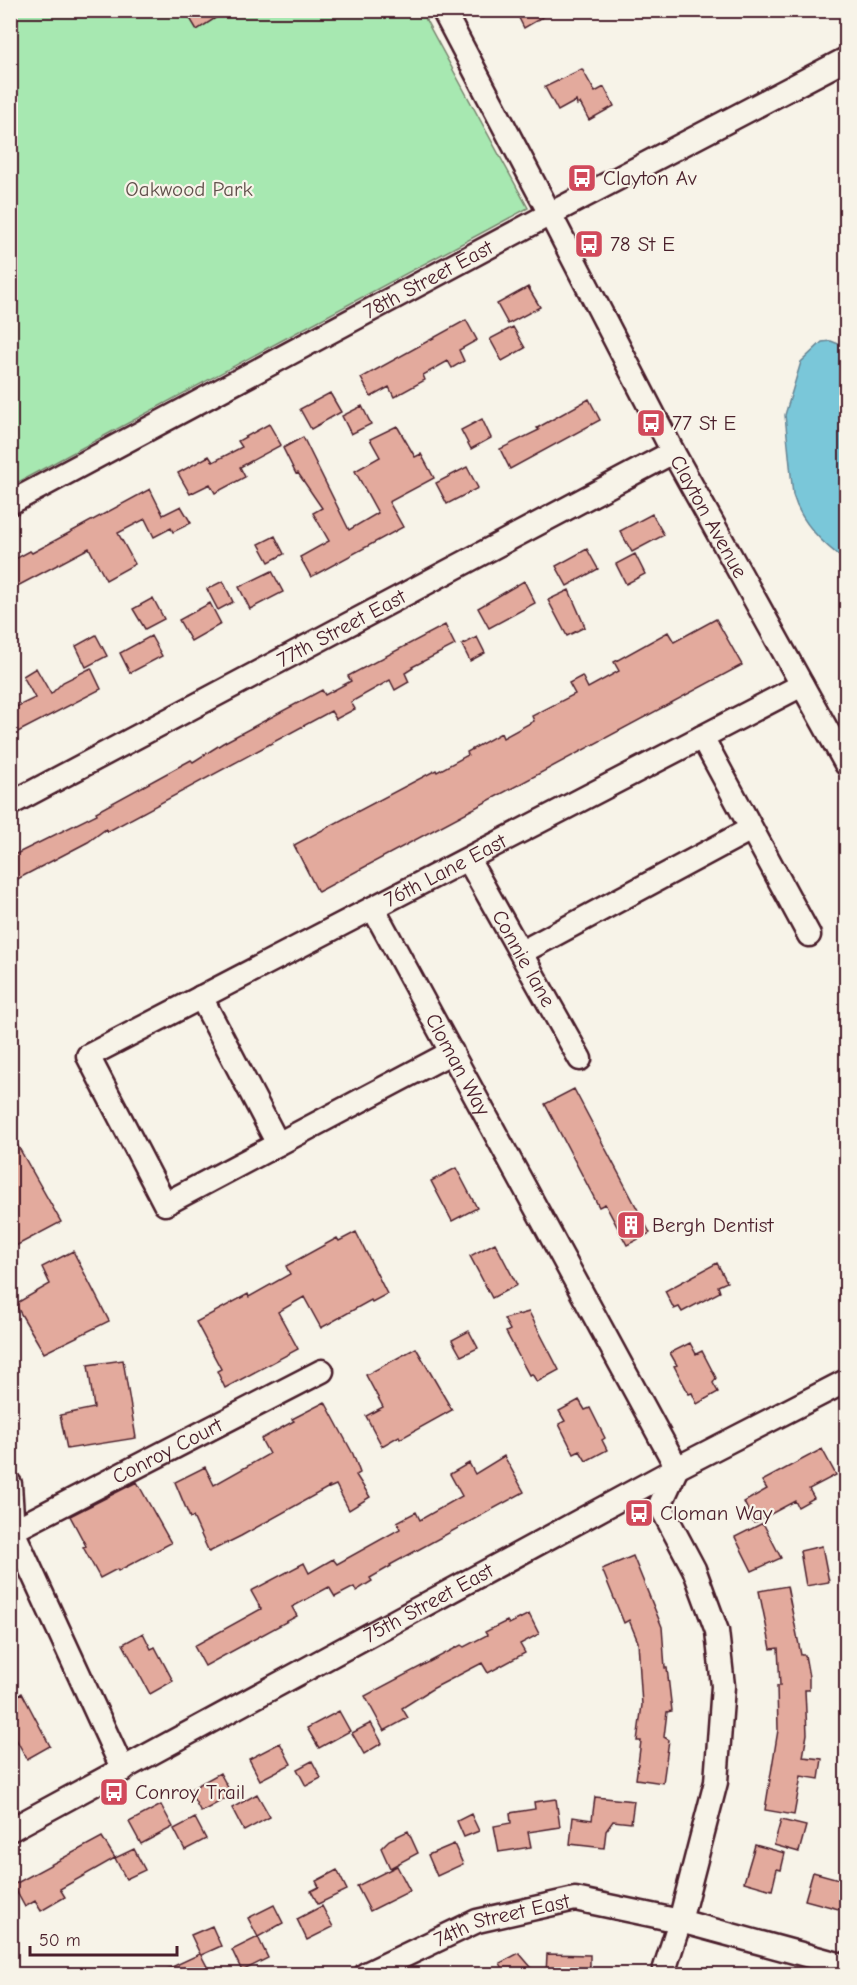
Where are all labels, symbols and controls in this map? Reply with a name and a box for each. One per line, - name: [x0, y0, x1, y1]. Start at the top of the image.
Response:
- bus stop icon: Clayton Av: [566, 162, 598, 194]
- place label: Clayton Av: [603, 166, 697, 190]
- park label: Oakwood Park: [125, 177, 253, 201]
- bus stop icon: 78 St E: [573, 228, 605, 260]
- place label: 78 St E: [610, 232, 675, 256]
- street label: 78th Street East: [359, 235, 497, 324]
- bus stop icon: 77 St E: [635, 407, 667, 439]
- place label: 77 St E: [672, 411, 736, 435]
- street label: Clayton Avenue: [665, 451, 752, 582]
- street label: 77th Street East: [273, 584, 410, 672]
- street label: 76th Lane East: [380, 828, 511, 912]
- street label: Connie lane: [487, 906, 560, 1011]
- street label: Cloman Way: [421, 1009, 496, 1120]
- building icon: Bergh Dentist: [615, 1209, 647, 1241]
- place label: Bergh Dentist: [652, 1213, 774, 1237]
- street label: Conroy Court: [108, 1412, 227, 1489]
- bus stop icon: Cloman Way: [623, 1497, 655, 1529]
- place label: Cloman Way: [660, 1501, 773, 1525]
- street label: 75th Street East: [360, 1558, 498, 1648]
- bus stop icon: Conroy Trail: [98, 1776, 130, 1808]
- place label: Conroy Trail: [135, 1780, 245, 1804]
- street label: 74th Street East: [430, 1888, 573, 1952]
- scale bar: [30, 1919, 177, 1957]
- text: 50 m: [39, 1930, 81, 1951]

